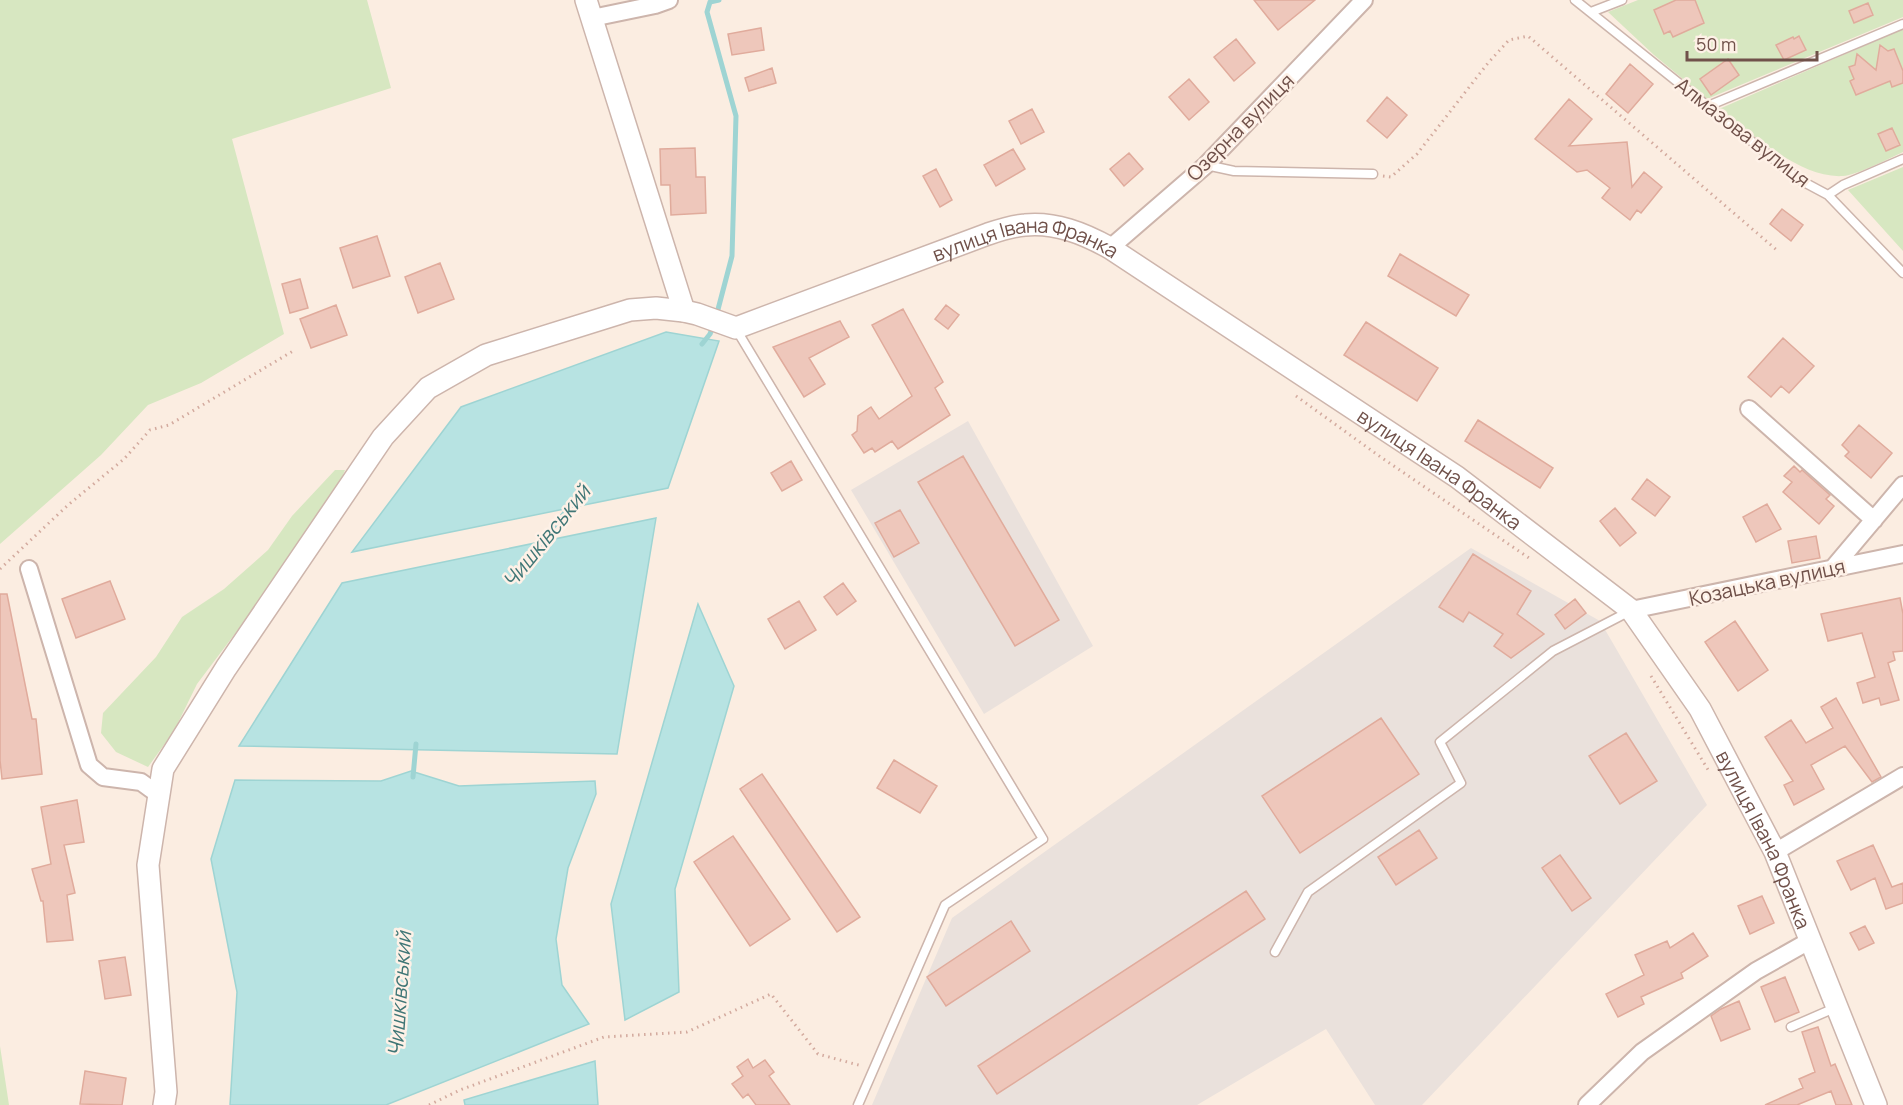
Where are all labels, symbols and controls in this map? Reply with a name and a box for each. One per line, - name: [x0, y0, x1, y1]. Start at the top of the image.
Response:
- scale bar: [1687, 24, 1818, 62]
- text: 50 m: [1696, 32, 1736, 56]
- street label: Озерна вулиця: [1180, 67, 1300, 187]
- street label: Алмазова вулиця: [1670, 71, 1816, 193]
- text: вулиця Івана Франка: [928, 211, 1124, 267]
- street label: вулиця Івана Франка: [927, 246, 1121, 270]
- street label: вулиця Івана Франка: [1353, 402, 1528, 535]
- water label: Чишківський: [496, 477, 598, 593]
- street label: Козацька вулиця: [1686, 552, 1848, 612]
- street label: вулиця Івана Франка: [1710, 745, 1818, 933]
- water label: Чишківський: [381, 929, 417, 1057]

